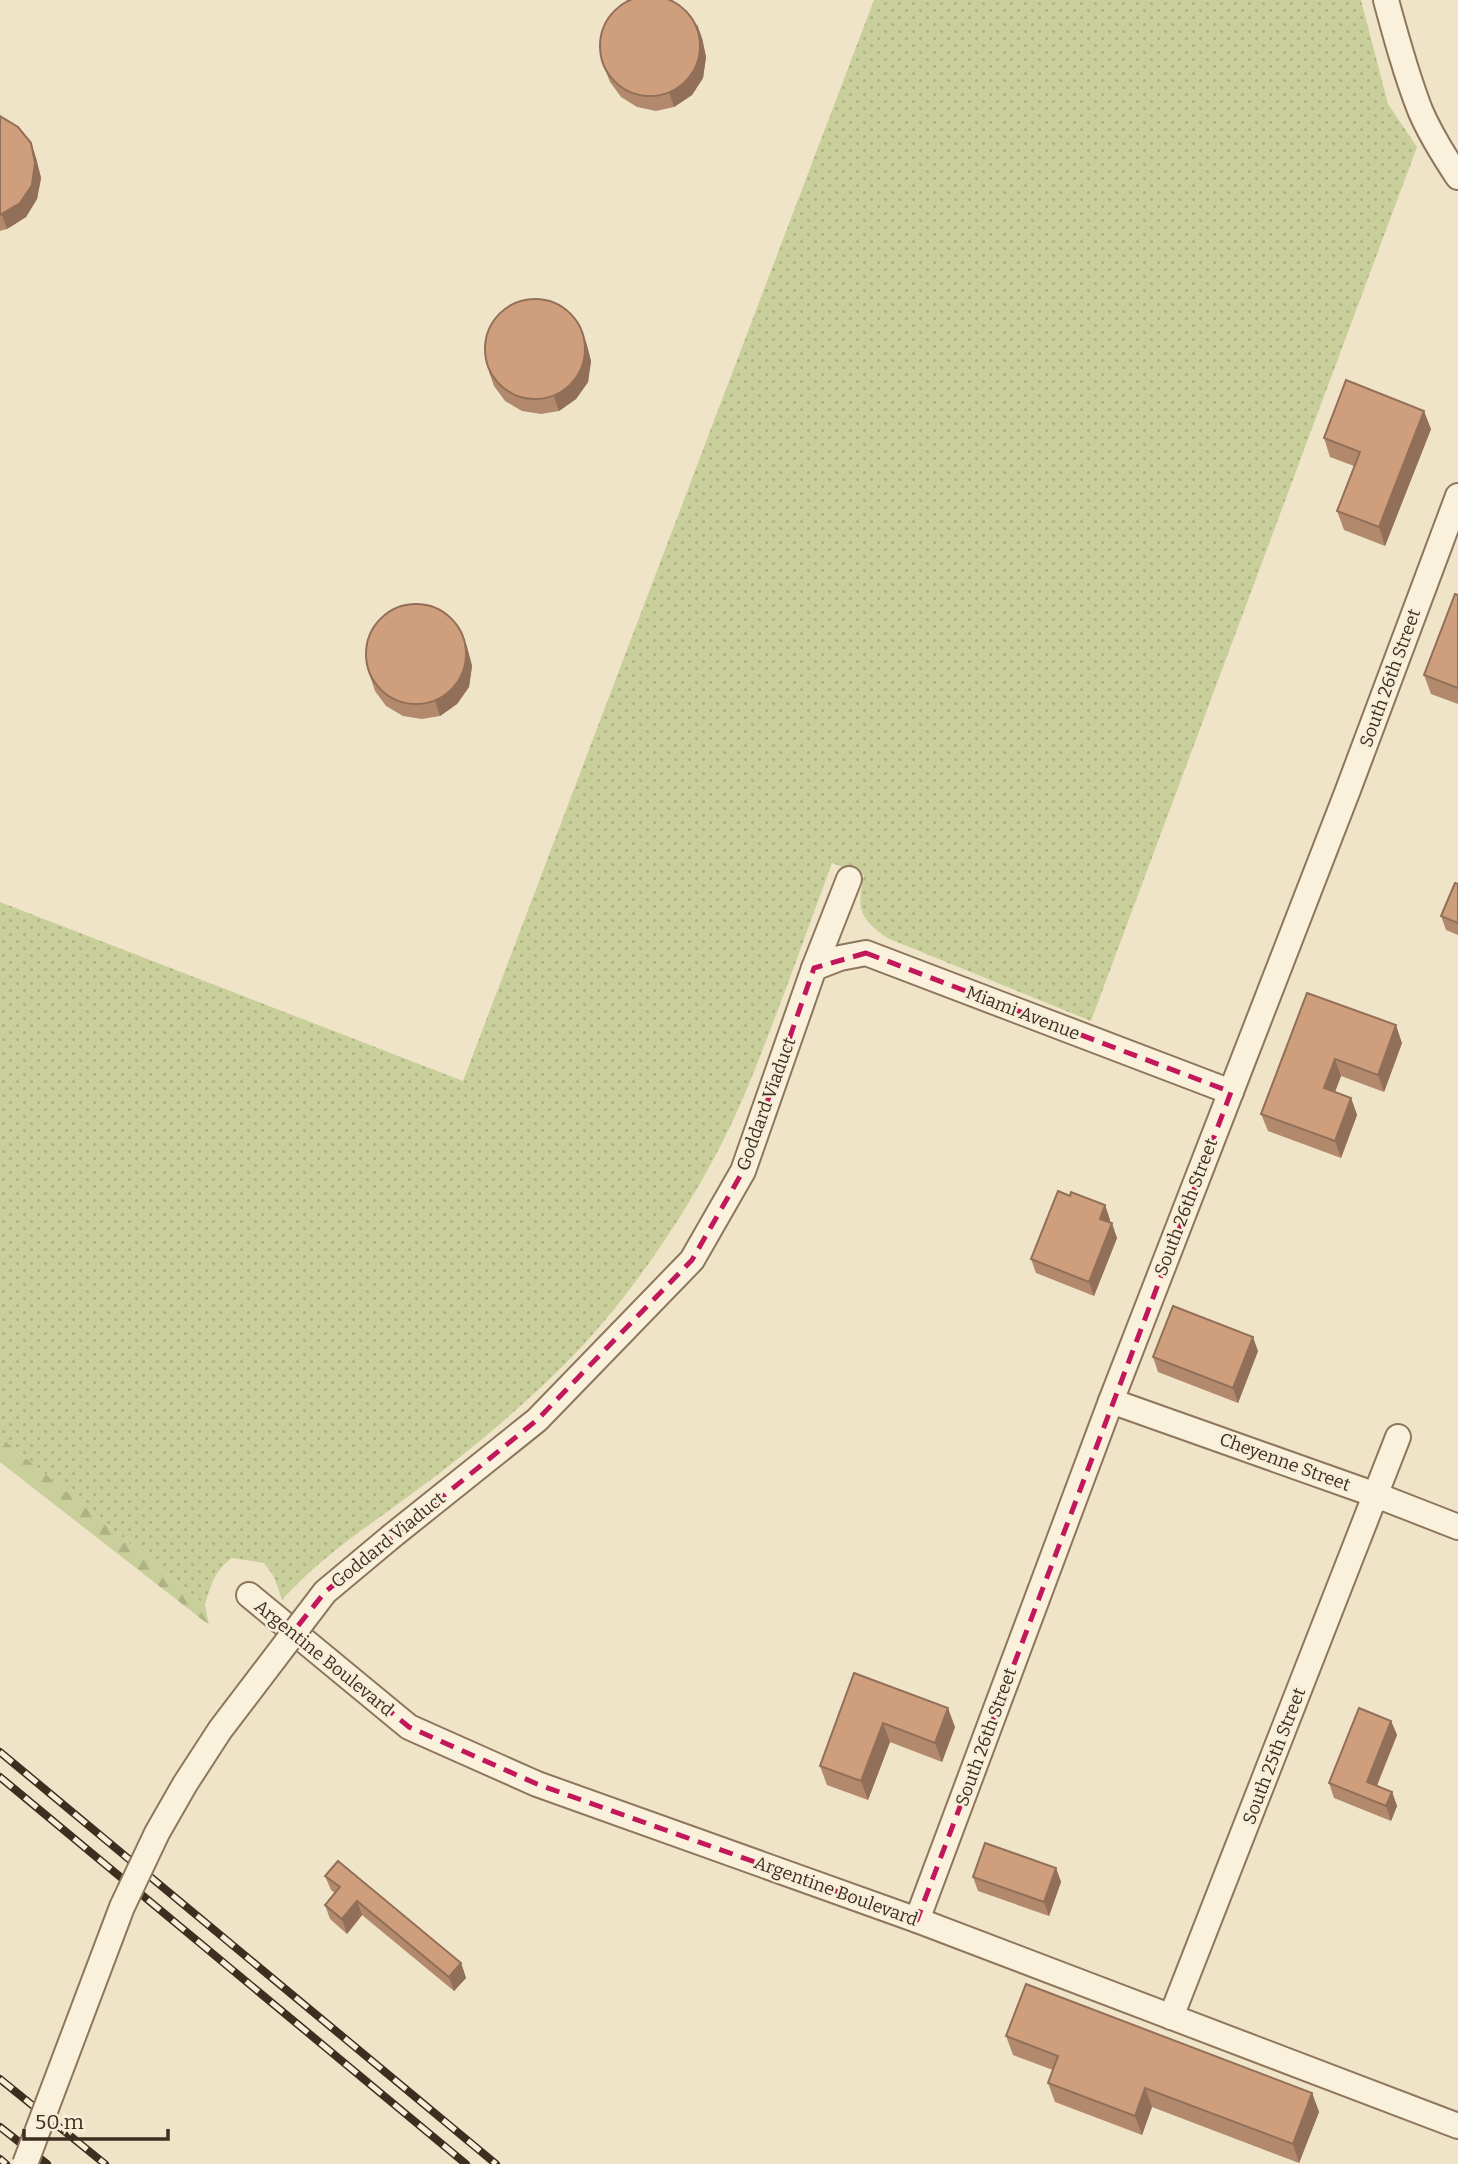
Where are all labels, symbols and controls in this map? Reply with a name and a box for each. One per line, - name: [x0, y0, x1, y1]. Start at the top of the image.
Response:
- street label: South 26th Street: [1355, 605, 1425, 750]
- street label: Miami Avenue: [963, 981, 1083, 1045]
- street label: Goddard Viaduct: [732, 1034, 800, 1174]
- street label: South 26th Street: [1150, 1135, 1223, 1279]
- street label: Cheyenne Street: [1217, 1428, 1354, 1496]
- street label: Goddard Viaduct: [327, 1487, 450, 1593]
- street label: Argentine Boulevard: [250, 1595, 398, 1721]
- street label: South 26th Street: [951, 1664, 1021, 1809]
- street label: South 25th Street: [1238, 1684, 1310, 1827]
- street label: Argentine Boulevard: [751, 1851, 921, 1931]
- scale bar: [24, 2098, 168, 2142]
- text: 50 m: [35, 2109, 84, 2135]

